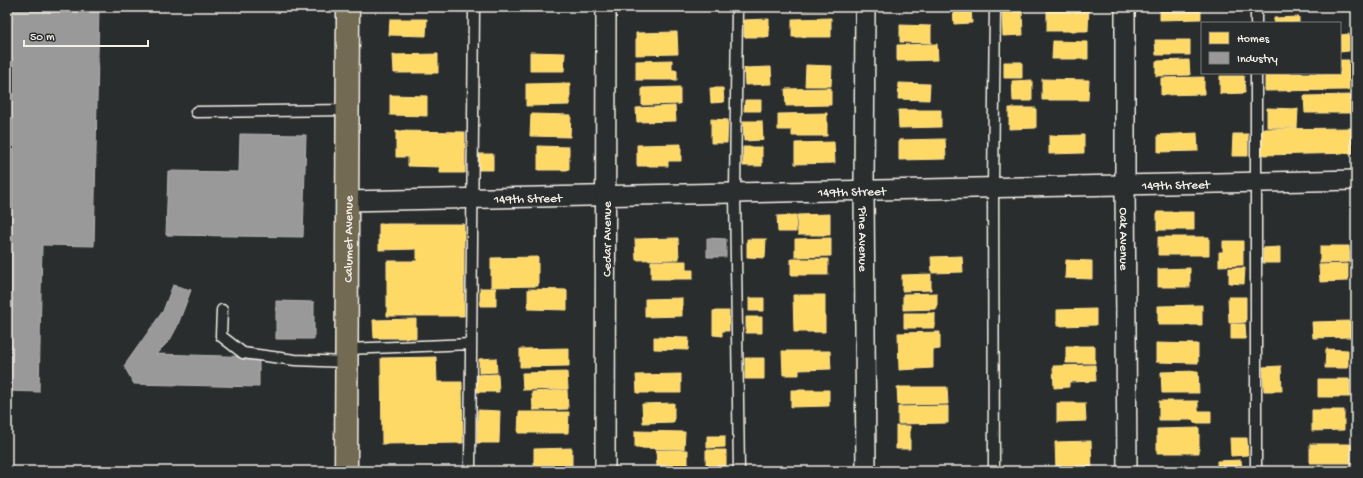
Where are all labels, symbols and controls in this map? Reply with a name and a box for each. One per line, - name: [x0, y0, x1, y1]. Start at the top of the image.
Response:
- scale bar: [24, 22, 148, 48]
- legend: [1201, 22, 1341, 74]
- text: 50 m: [30, 31, 55, 45]
- text: Homes: [1237, 33, 1270, 47]
- text: Industry: [1237, 53, 1278, 67]
- street label: 149th Street: [1141, 178, 1212, 194]
- street label: 149th Street: [817, 185, 888, 201]
- street label: 149th Street: [493, 191, 564, 208]
- street label: Calumet Avenue: [342, 195, 357, 282]
- street label: Cedar Avenue: [600, 201, 616, 277]
- street label: Pine Avenue: [854, 205, 870, 272]
- street label: Oak Avenue: [1115, 207, 1131, 271]

